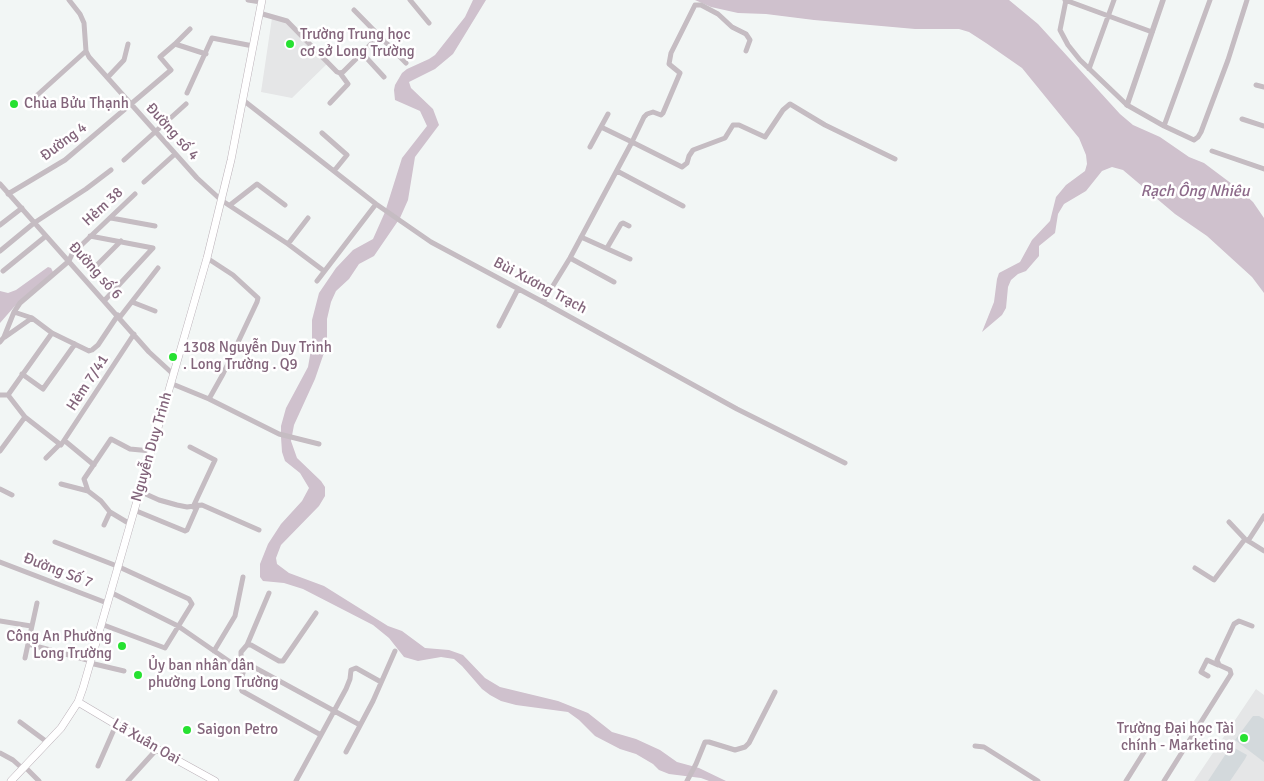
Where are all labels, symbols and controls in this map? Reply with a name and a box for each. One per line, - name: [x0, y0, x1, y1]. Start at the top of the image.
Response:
- place label: Trường Trung học cơ sở Long Trường: [300, 26, 415, 61]
- marker: Trường Trung học cơ sở Long Trường: [284, 38, 296, 50]
- place label: Chùa Bửu Thạnh: [24, 95, 129, 113]
- marker: Chùa Bửu Thạnh: [8, 98, 20, 110]
- street label: Đường số 4: [141, 100, 203, 164]
- street label: Đường 4: [37, 119, 91, 165]
- water label: Rạch Ông Nhiêu: [1140, 182, 1250, 202]
- street label: Hẻm 38: [79, 184, 127, 230]
- street label: Đường số 6: [64, 239, 126, 303]
- street label: Bùi Xương Trạch: [490, 254, 590, 318]
- place label: 1308 Nguyễn Duy Trinh . Long Trường . Q9: [183, 339, 332, 374]
- street label: Hẻm 7/41: [63, 351, 113, 415]
- marker: 1308 Nguyễn Duy Trinh . Long Trường . Q9: [167, 351, 179, 363]
- street label: Nguyễn Duy Trinh: [128, 390, 176, 504]
- street label: Đường Số 7: [21, 550, 95, 592]
- place label: Công An Phường Long Trường: [6, 628, 112, 663]
- marker: Công An Phường Long Trường: [116, 640, 128, 652]
- place label: Ủy ban nhân dân phường Long Trường: [148, 657, 279, 692]
- marker: Ủy ban nhân dân phường Long Trường: [132, 669, 144, 681]
- street label: Lã Xuân Oai: [109, 715, 183, 769]
- place label: Trường Đại học Tài chính - Marketing: [1117, 720, 1234, 755]
- place label: Saigon Petro: [197, 721, 278, 739]
- marker: Saigon Petro: [181, 724, 193, 736]
- marker: Trường Đại học Tài chính - Marketing: [1238, 732, 1250, 744]

